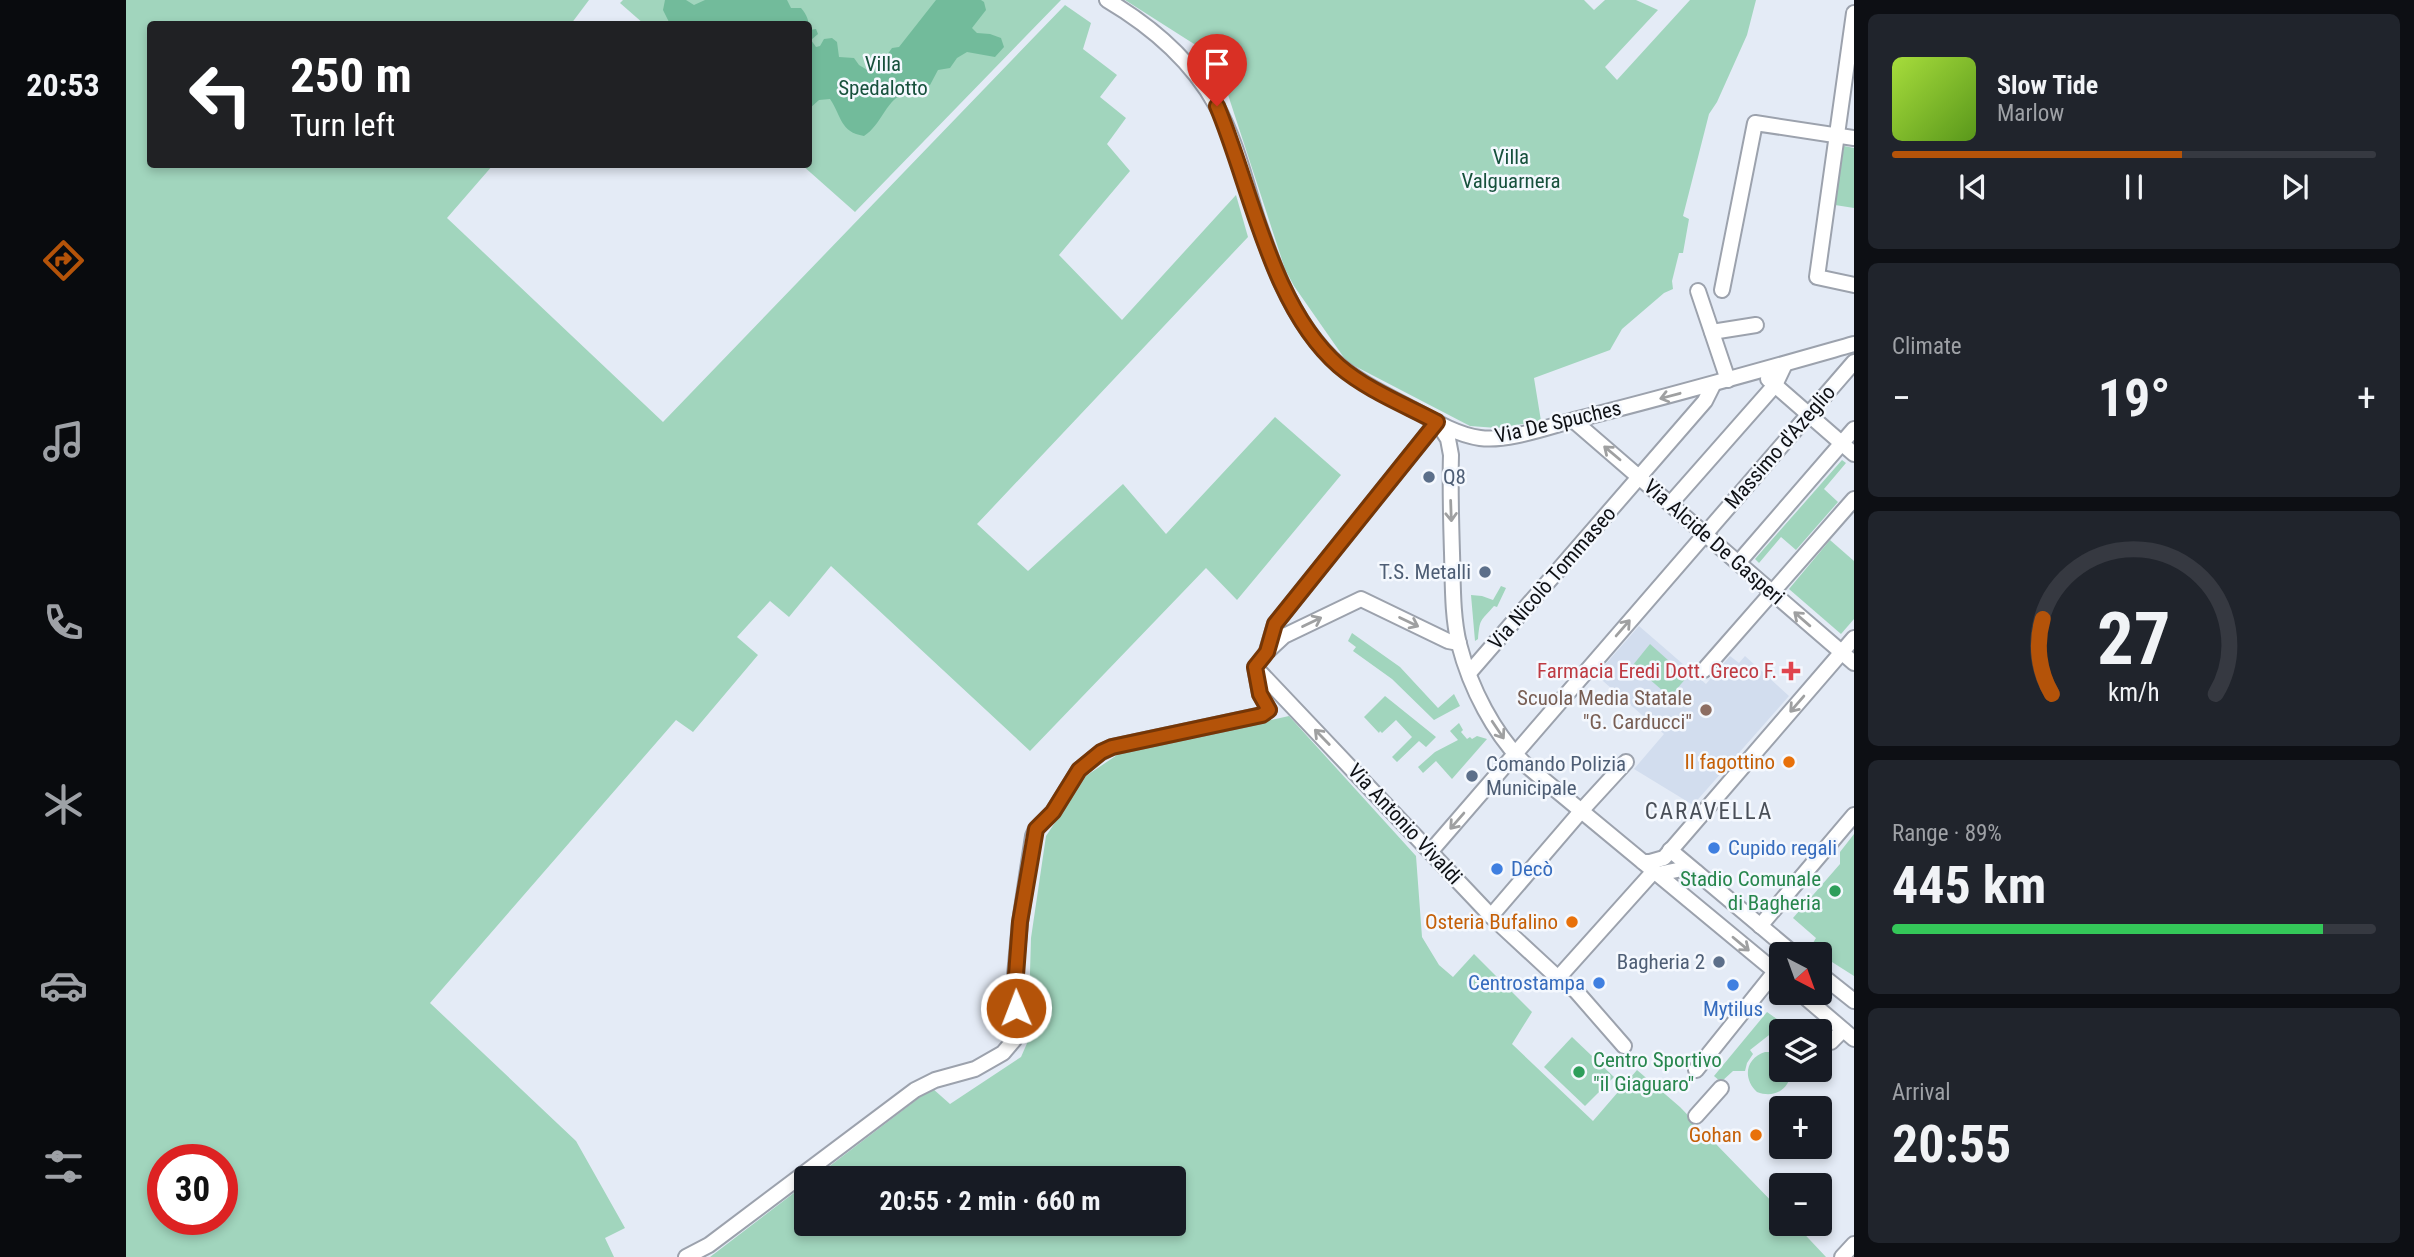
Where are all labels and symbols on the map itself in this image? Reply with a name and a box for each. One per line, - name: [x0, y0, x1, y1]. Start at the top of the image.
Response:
- pin: [1187, 34, 1247, 106]
- park label: Villa Spedalotto: [838, 52, 928, 100]
- park label: Villa Valguarnera: [1461, 145, 1561, 193]
- street label: Massimo d'Azeglio: [1720, 380, 1840, 514]
- one-way arrow: [1660, 390, 1682, 403]
- street label: Via De Spuches: [1493, 396, 1623, 448]
- one-way arrow: [1604, 445, 1622, 461]
- place label: Q8: [1443, 465, 1466, 489]
- marker: Q8: [1421, 469, 1437, 485]
- street label: Via Alcide De Gasperi: [1639, 475, 1789, 609]
- one-way arrow: [1444, 499, 1458, 522]
- street label: Via Nicolò Tommaseo: [1483, 502, 1621, 654]
- place label: T.S. Metalli: [1379, 560, 1471, 584]
- marker: T.S. Metalli: [1477, 564, 1493, 580]
- one-way arrow: [1794, 611, 1812, 627]
- one-way arrow: [1301, 615, 1322, 628]
- one-way arrow: [1398, 616, 1419, 629]
- one-way arrow: [1615, 619, 1631, 637]
- place label: Farmacia Eredi Dott. Greco F.: [1537, 659, 1777, 683]
- marker: Farmacia Eredi Dott. Greco F.: [1783, 663, 1799, 679]
- place label: Scuola Media Statale "G. Carducci": [1517, 686, 1692, 734]
- one-way arrow: [1789, 695, 1805, 713]
- marker: Scuola Media Statale "G. Carducci": [1698, 702, 1714, 718]
- one-way arrow: [1491, 719, 1505, 739]
- one-way arrow: [1313, 729, 1330, 746]
- place label: Il fagottino: [1685, 750, 1775, 774]
- place label: Comando Polizia Municipale: [1486, 752, 1626, 800]
- marker: Il fagottino: [1781, 754, 1797, 770]
- street label: Via Antonio Vivaldi: [1343, 759, 1467, 889]
- marker: Comando Polizia Municipale: [1464, 768, 1480, 784]
- district label: CARAVELLA: [1645, 798, 1773, 825]
- one-way arrow: [1449, 812, 1465, 830]
- place label: Cupido regali: [1728, 836, 1837, 860]
- marker: Cupido regali: [1706, 840, 1722, 856]
- place label: Decò: [1511, 857, 1553, 881]
- marker: Decò: [1489, 861, 1505, 877]
- place label: Stadio Comunale di Bagheria: [1680, 867, 1821, 915]
- marker: Stadio Comunale di Bagheria: [1827, 883, 1843, 899]
- place label: Osteria Bufalino: [1425, 910, 1558, 934]
- marker: Osteria Bufalino: [1564, 914, 1580, 930]
- one-way arrow: [1732, 936, 1750, 952]
- north arrow: [1769, 942, 1832, 1004]
- place label: Bagheria 2: [1617, 950, 1705, 974]
- marker: Bagheria 2: [1711, 954, 1727, 970]
- position arrow: [979, 971, 1053, 1045]
- place label: Centrostampa: [1468, 971, 1585, 995]
- marker: Centrostampa: [1591, 975, 1607, 991]
- marker: Mytilus: [1725, 977, 1741, 993]
- place label: Mytilus: [1703, 997, 1763, 1021]
- place label: Centro Sportivo "il Giaguaro": [1593, 1048, 1722, 1096]
- marker: Centro Sportivo "il Giaguaro": [1571, 1064, 1587, 1080]
- place label: Gohan: [1689, 1123, 1742, 1147]
- marker: Gohan: [1748, 1127, 1764, 1143]
- speed limit sign: 30: [147, 1144, 238, 1235]

